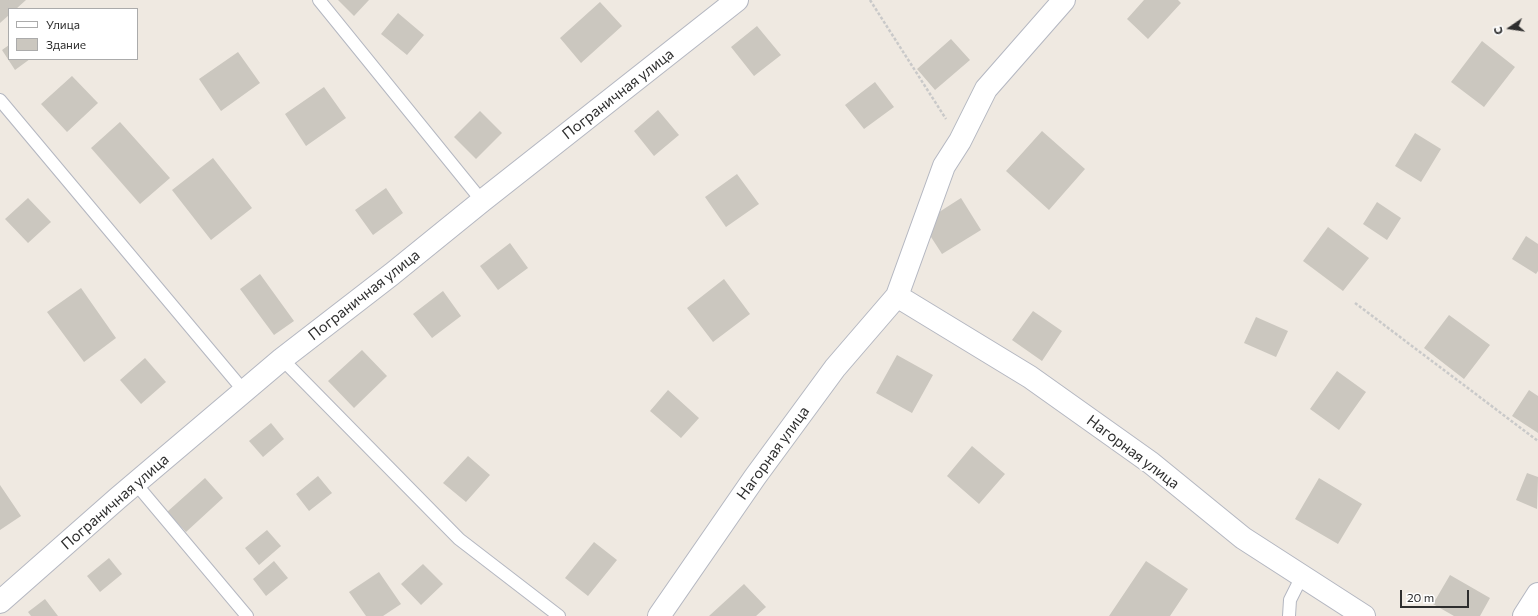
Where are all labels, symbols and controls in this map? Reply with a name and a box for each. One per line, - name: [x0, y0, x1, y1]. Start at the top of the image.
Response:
- legend: [8, 8, 138, 60]
- north arrow: [1490, 8, 1530, 48]
- text: Улица: [46, 17, 80, 31]
- text: С: [1491, 26, 1505, 36]
- text: Здание: [46, 37, 86, 51]
- street label: Пограничная улица: [559, 45, 677, 143]
- street label: Пограничная улица: [305, 246, 423, 344]
- street label: Нагорная улица: [733, 403, 813, 503]
- street label: Нагорная улица: [1083, 411, 1183, 493]
- street label: Пограничная улица: [58, 450, 172, 554]
- scale bar: [1402, 582, 1471, 608]
- text: 20 m: [1407, 590, 1434, 604]

